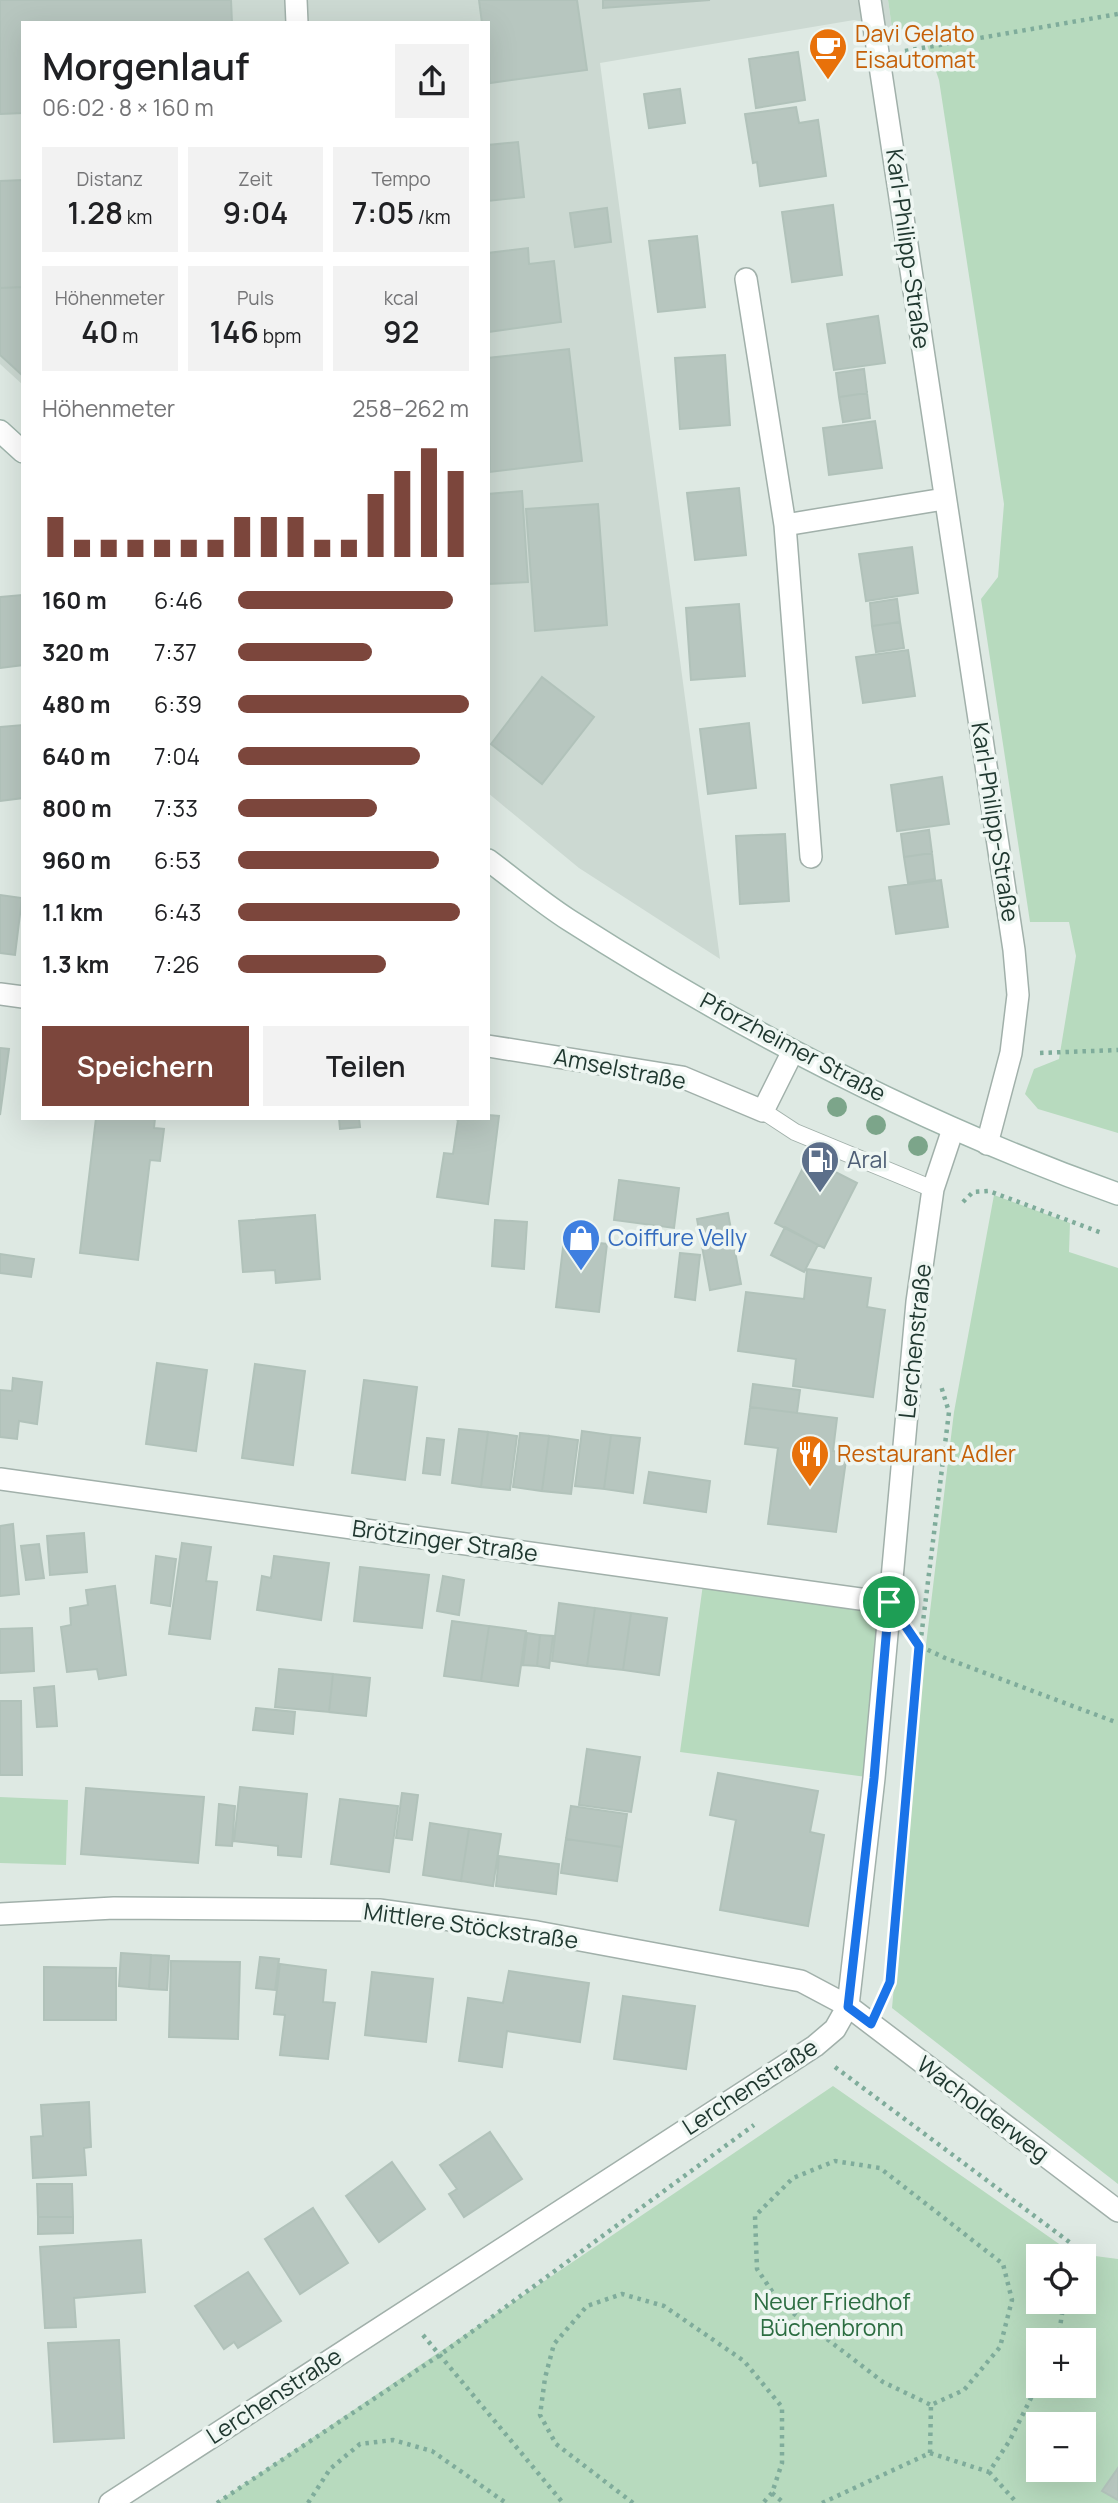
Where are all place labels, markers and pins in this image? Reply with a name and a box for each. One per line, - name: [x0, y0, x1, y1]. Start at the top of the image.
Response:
- place label: Davi Gelato Eisautomat: [855, 17, 976, 75]
- cafe icon: Davi Gelato Eisautomat: [807, 26, 849, 81]
- fuel station icon: Aral: [799, 1139, 841, 1194]
- place label: Aral: [847, 1143, 888, 1175]
- shop icon: Coiffure Velly: [560, 1217, 602, 1272]
- place label: Coiffure Velly: [608, 1221, 747, 1253]
- restaurant icon: Restaurant Adler: [789, 1433, 831, 1488]
- place label: Restaurant Adler: [837, 1437, 1016, 1469]
- pin: [859, 1572, 919, 1632]

